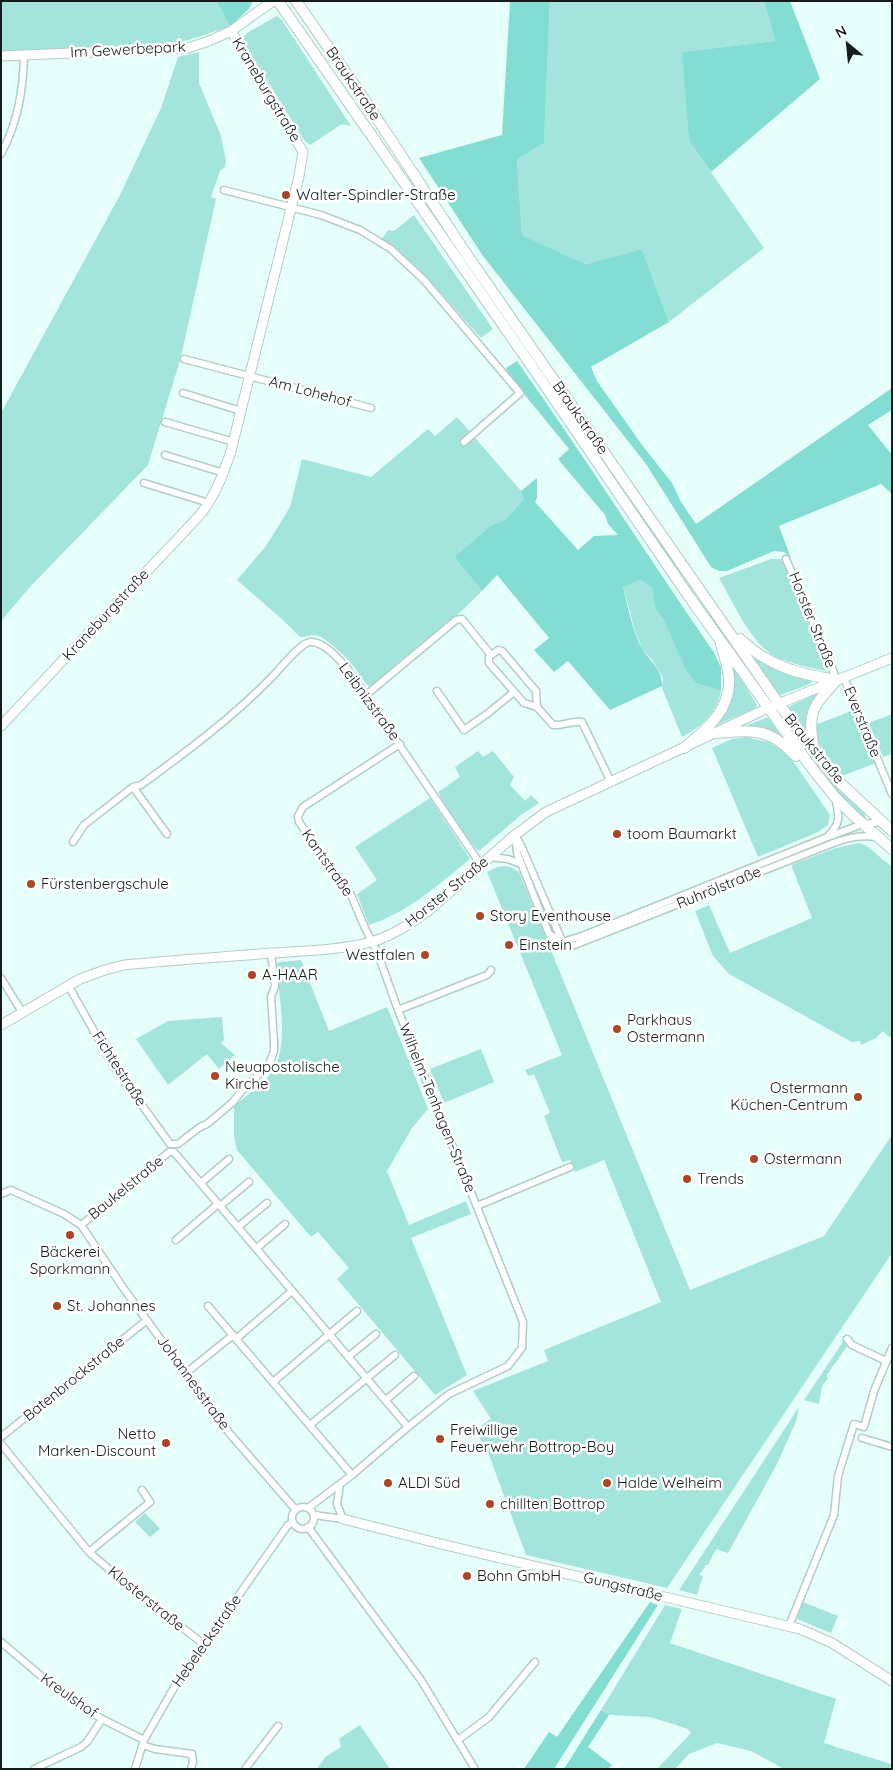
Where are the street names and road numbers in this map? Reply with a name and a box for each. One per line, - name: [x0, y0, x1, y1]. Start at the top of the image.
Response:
- street label: Kraneburgstraße: [228, 35, 304, 145]
- street label: Im Gewerbepark: [70, 38, 186, 62]
- street label: Braukstraße: [322, 44, 384, 124]
- street label: Am Lohehof: [267, 372, 353, 412]
- street label: Braukstraße: [548, 378, 612, 458]
- street label: Kraneburgstraße: [59, 565, 153, 665]
- street label: Horster Straße: [785, 569, 839, 671]
- street label: Leibnizstraße: [335, 659, 403, 745]
- street label: Everstraße: [840, 684, 884, 760]
- street label: Braukstraße: [780, 710, 848, 788]
- street label: Kantstraße: [297, 826, 357, 900]
- street label: Horster Straße: [402, 853, 492, 931]
- street label: Ruhrölstraße: [674, 863, 764, 913]
- street label: Wilhelm-Tenhagen-Straße: [395, 1021, 479, 1195]
- street label: Fichtestraße: [88, 1028, 150, 1110]
- street label: Baukelstraße: [85, 1152, 167, 1224]
- street label: Johannesstraße: [153, 1332, 233, 1434]
- street label: Batenbrockstraße: [20, 1333, 128, 1425]
- street label: Klosterstraße: [104, 1563, 188, 1635]
- street label: Gungstraße: [581, 1568, 665, 1606]
- street label: Hebeleckstraße: [168, 1591, 246, 1691]
- street label: Kreulshof: [37, 1670, 101, 1722]

